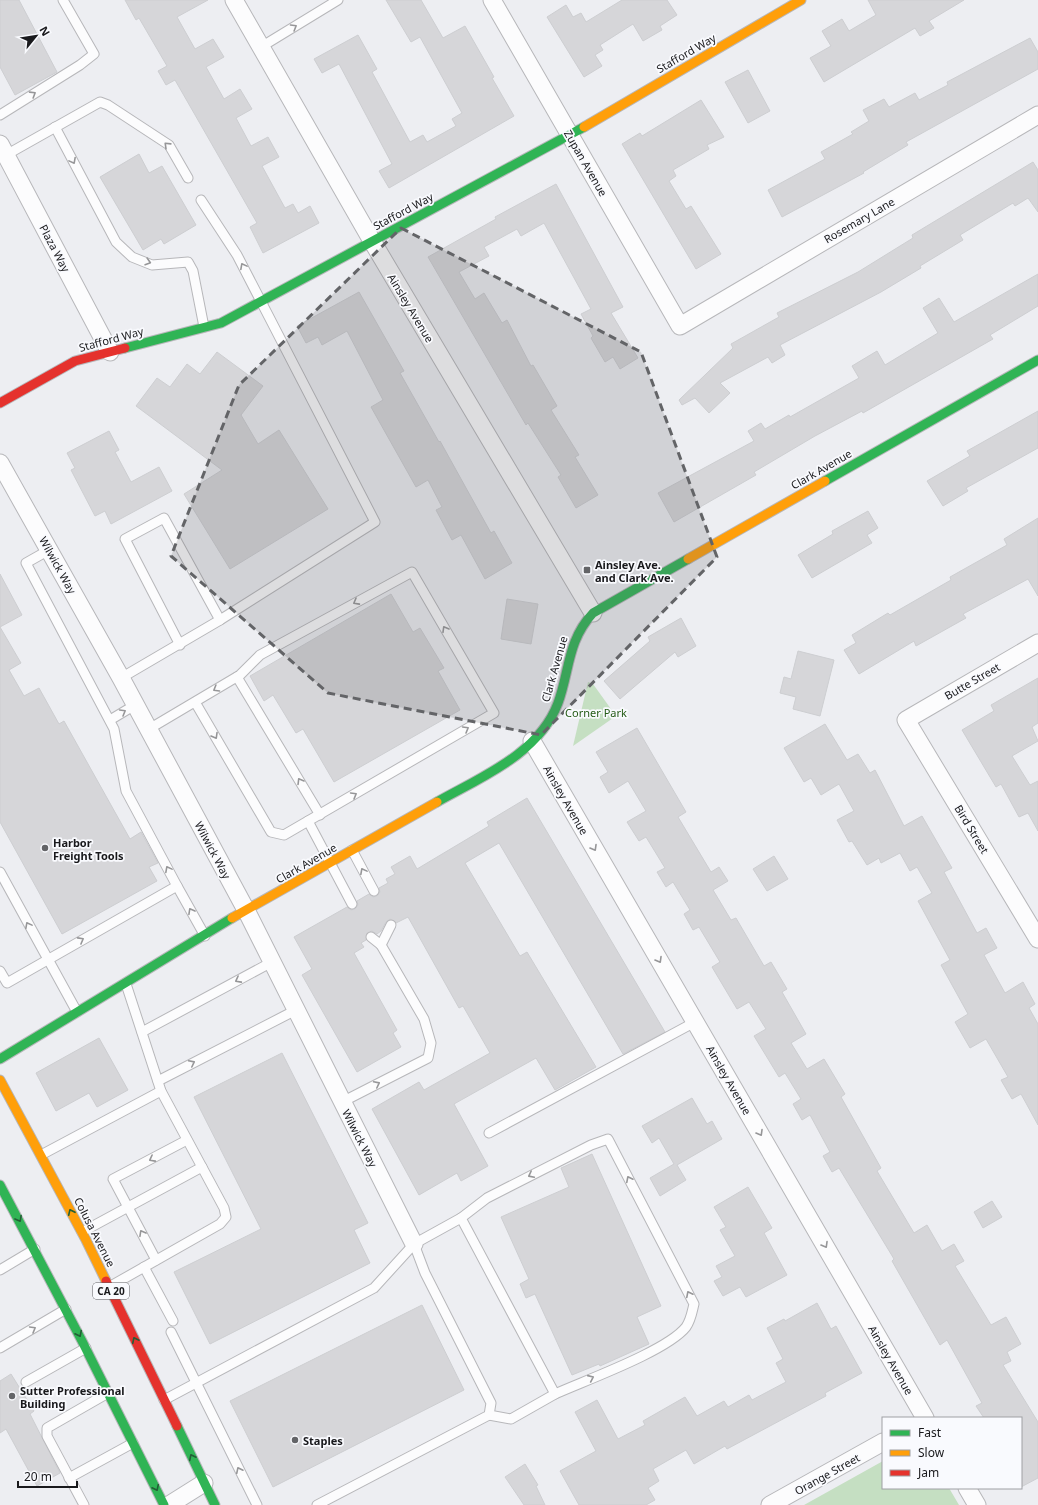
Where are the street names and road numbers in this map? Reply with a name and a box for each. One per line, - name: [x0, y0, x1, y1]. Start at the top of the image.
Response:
- street label: Stafford Way: [654, 30, 719, 76]
- street label: Zupan Avenue: [561, 127, 611, 199]
- street label: Stafford Way: [370, 189, 436, 233]
- street label: Rosemary Lane: [821, 194, 897, 246]
- street label: Plaza Way: [36, 222, 74, 275]
- street label: Ainsley Avenue: [385, 271, 437, 345]
- street label: Stafford Way: [77, 323, 145, 355]
- street label: Clark Avenue: [788, 446, 854, 492]
- street label: Wilwick Way: [36, 534, 80, 597]
- street label: Clark Avenue: [537, 634, 571, 704]
- street label: Butte Street: [942, 659, 1002, 703]
- street label: Ainsley Avenue: [540, 763, 592, 837]
- street label: Bird Street: [951, 802, 993, 856]
- street label: Wilwick Way: [192, 819, 235, 882]
- street label: Clark Avenue: [273, 840, 339, 886]
- street label: Ainsley Avenue: [703, 1043, 755, 1117]
- street label: Wilwick Way: [339, 1106, 381, 1170]
- street label: Colusa Avenue: [71, 1195, 119, 1269]
- road number: CA 20: [93, 1283, 129, 1299]
- street label: Ainsley Avenue: [865, 1323, 917, 1397]
- street label: Orange Street: [792, 1450, 862, 1498]

